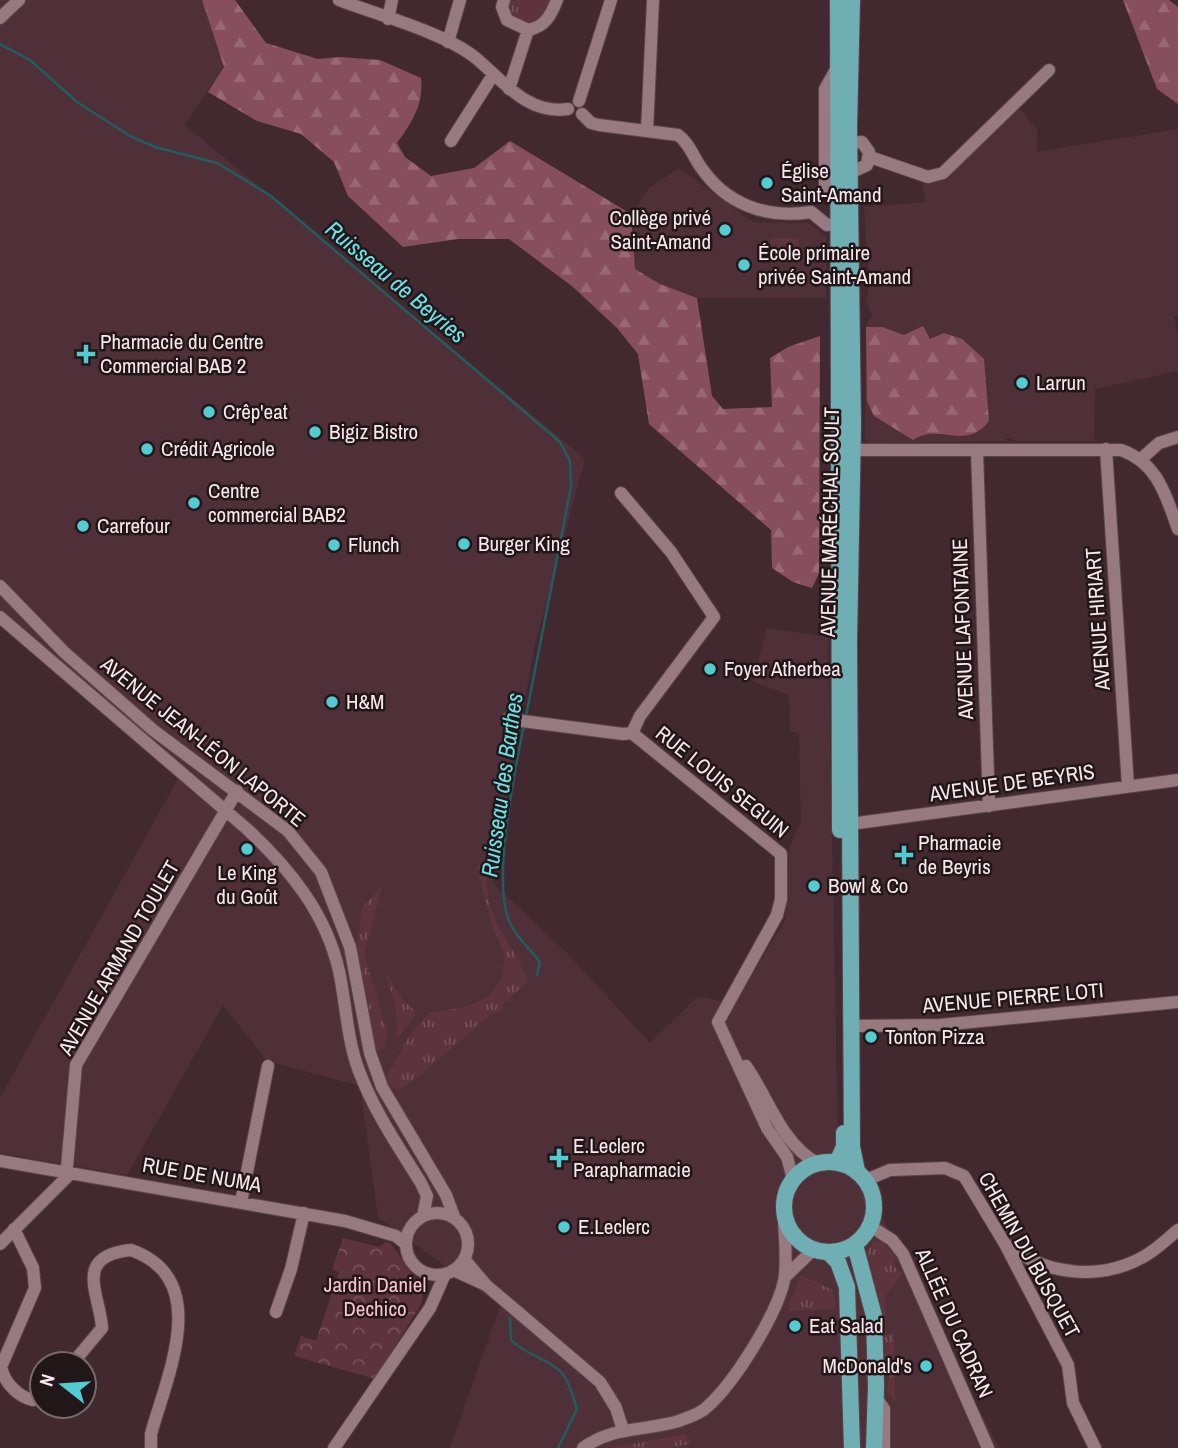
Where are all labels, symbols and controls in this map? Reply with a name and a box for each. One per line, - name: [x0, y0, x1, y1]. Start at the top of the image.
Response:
- place label: Église Saint-Amand: [781, 156, 882, 209]
- marker: Église Saint-Amand: [759, 175, 775, 191]
- place label: Collège privé Saint-Amand: [610, 203, 711, 256]
- water label: Ruisseau de Beyries: [319, 213, 473, 350]
- marker: Collège privé Saint-Amand: [717, 222, 733, 238]
- place label: École primaire privée Saint-Amand: [758, 238, 911, 291]
- marker: École primaire privée Saint-Amand: [736, 257, 752, 273]
- place label: Pharmacie du Centre Commercial BAB 2: [100, 327, 264, 380]
- marker: Pharmacie du Centre Commercial BAB 2: [78, 346, 94, 362]
- place label: Larrun: [1036, 368, 1086, 397]
- marker: Larrun: [1014, 375, 1030, 391]
- place label: Crêp'eat: [223, 397, 288, 426]
- marker: Crêp'eat: [201, 404, 217, 420]
- street label: AVENUE MARÉCHAL SOULT: [813, 406, 846, 638]
- place label: Bigiz Bistro: [329, 417, 418, 446]
- marker: Bigiz Bistro: [307, 424, 323, 440]
- place label: Crédit Agricole: [161, 434, 275, 463]
- marker: Crédit Agricole: [139, 441, 155, 457]
- place label: Centre commercial BAB2: [208, 476, 346, 529]
- marker: Centre commercial BAB2: [186, 495, 202, 511]
- place label: Carrefour: [97, 511, 170, 540]
- marker: Carrefour: [75, 518, 91, 534]
- place label: Burger King: [478, 529, 570, 558]
- place label: Flunch: [348, 530, 400, 559]
- marker: Burger King: [456, 536, 472, 552]
- marker: Flunch: [326, 537, 342, 553]
- street label: AVENUE LAFONTAINE: [945, 538, 980, 721]
- street label: AVENUE HIRIART: [1078, 546, 1117, 692]
- street label: AVENUE JEAN-LÉON LAPORTE: [94, 649, 312, 833]
- place label: Foyer Atherbea: [724, 654, 841, 683]
- marker: Foyer Atherbea: [702, 661, 718, 677]
- place label: H&M: [346, 687, 384, 716]
- water label: Ruisseau des Barthes: [473, 691, 530, 879]
- marker: H&M: [324, 694, 340, 710]
- street label: RUE LOUIS SEGUIN: [650, 719, 795, 844]
- street label: AVENUE DE BEYRIS: [927, 757, 1096, 809]
- place label: Pharmacie de Beyris: [918, 828, 1001, 881]
- marker: Le King du Goût: [239, 841, 255, 857]
- marker: Pharmacie de Beyris: [896, 847, 912, 863]
- street label: AVENUE ARMAND TOULET: [50, 855, 186, 1061]
- place label: Le King du Goût: [216, 858, 278, 911]
- place label: Bowl & Co: [828, 871, 908, 900]
- marker: Bowl & Co: [806, 878, 822, 894]
- street label: AVENUE PIERRE LOTI: [920, 975, 1105, 1020]
- place label: Tonton Pizza: [885, 1022, 985, 1051]
- marker: Tonton Pizza: [863, 1029, 879, 1045]
- place label: E.Leclerc Parapharmacie: [573, 1131, 691, 1184]
- street label: RUE DE NUMA: [140, 1150, 264, 1199]
- marker: E.Leclerc Parapharmacie: [551, 1150, 567, 1166]
- street label: CHEMIN DU BUSQUET: [972, 1167, 1087, 1343]
- place label: E.Leclerc: [578, 1212, 650, 1241]
- marker: E.Leclerc: [556, 1219, 572, 1235]
- street label: ALLÉE DU CADRAN: [908, 1243, 1000, 1402]
- park label: Jardin Daniel Dechico: [324, 1270, 426, 1323]
- place label: Eat Salad: [809, 1311, 884, 1340]
- marker: Eat Salad: [787, 1318, 803, 1334]
- north arrow: [28, 1350, 98, 1420]
- place label: McDonald's: [823, 1351, 912, 1380]
- marker: McDonald's: [918, 1358, 934, 1374]
- text: N: [33, 1371, 61, 1389]

